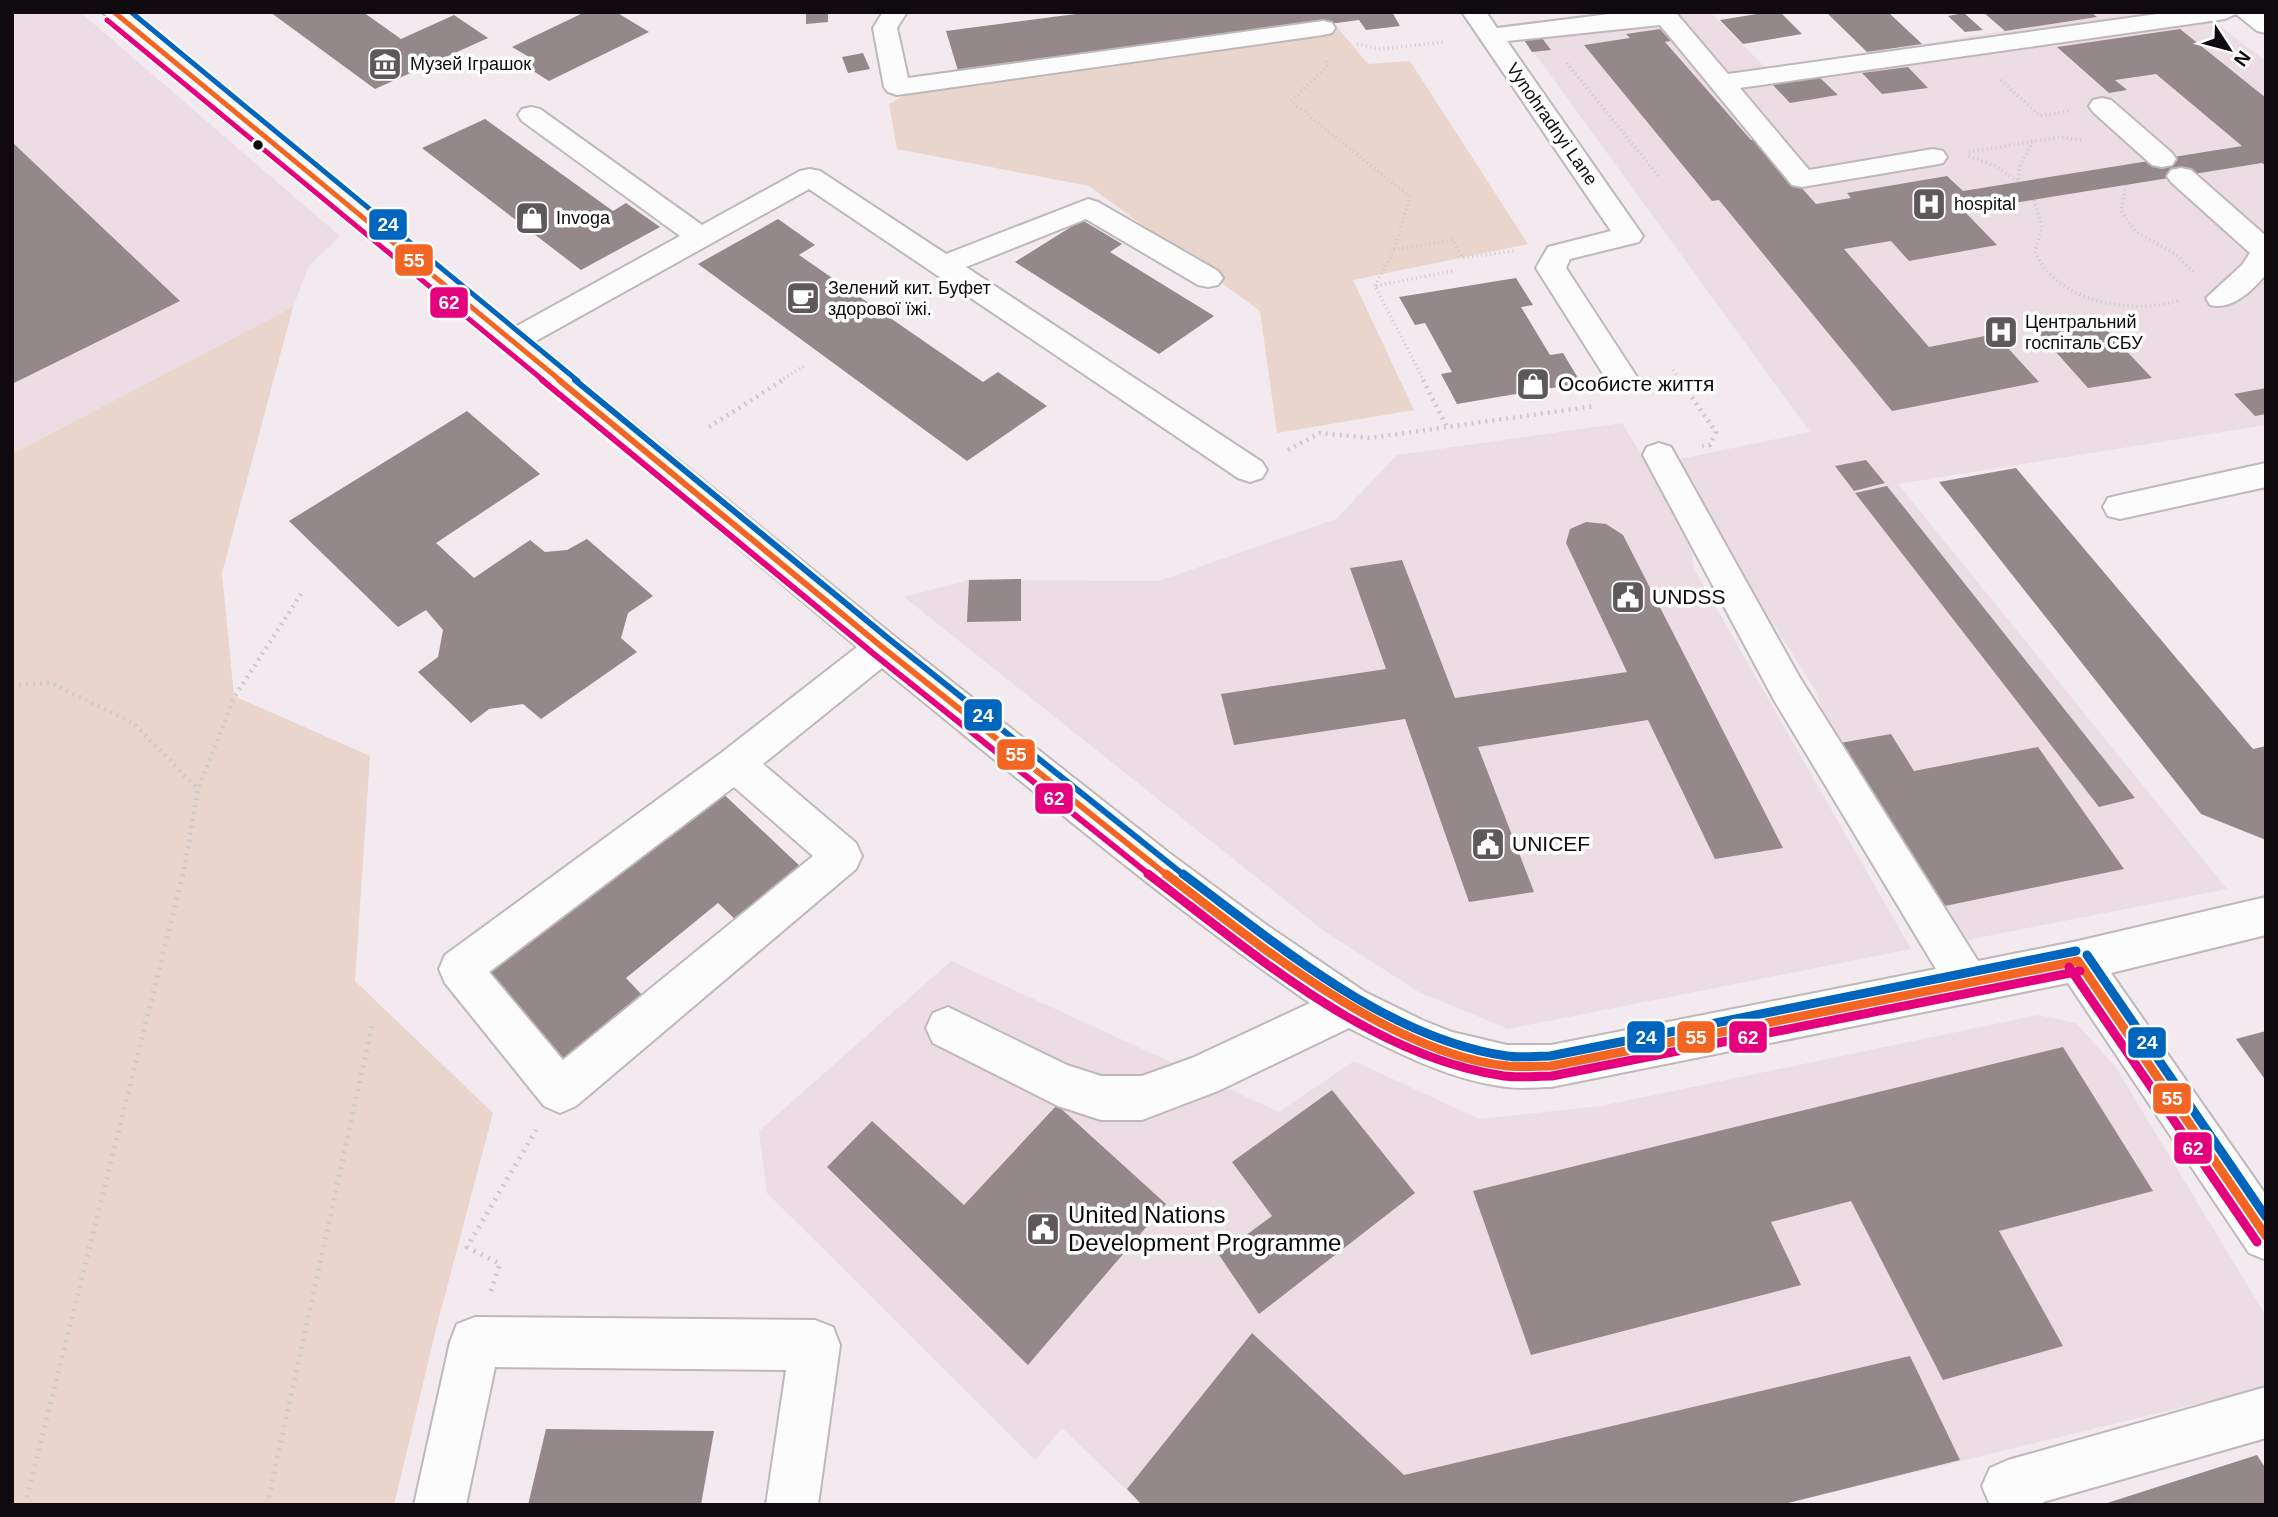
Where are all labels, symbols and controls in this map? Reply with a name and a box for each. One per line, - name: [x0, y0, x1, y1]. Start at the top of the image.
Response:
- north arrow: [2194, 14, 2264, 84]
- museum icon: Музей Іграшок: [366, 45, 404, 83]
- text: N: [2230, 47, 2255, 70]
- place label: Музей Іграшок: [410, 54, 531, 74]
- street label: Vynohradnyi Lane: [1502, 59, 1602, 189]
- unlabelled marker: [251, 138, 265, 152]
- hospital icon: hospital: [1910, 185, 1948, 223]
- place label: hospital: [1954, 194, 2016, 214]
- shop icon: Invoga: [513, 199, 551, 237]
- line badge: 24: [368, 208, 408, 241]
- place label: Invoga: [556, 208, 611, 228]
- text: 24: [377, 214, 399, 235]
- line badge: 55: [394, 243, 434, 277]
- text: 55: [403, 250, 425, 271]
- place label: Зелений кит. Буфет здорової їжі.: [828, 278, 991, 319]
- cafe icon: Зелений кит. Буфет здорової їжі.: [784, 279, 822, 317]
- line badge: 62: [429, 286, 469, 319]
- text: 62: [438, 292, 460, 313]
- place label: Центральний госпіталь СБУ: [2025, 312, 2143, 353]
- hospital icon: Центральний госпіталь СБУ: [1982, 313, 2020, 351]
- shop icon: Особисте життя: [1514, 365, 1552, 403]
- place label: Особисте життя: [1558, 372, 1714, 395]
- public building icon: UNDSS: [1609, 578, 1647, 616]
- place label: UNDSS: [1652, 585, 1726, 608]
- line badge: 24: [963, 698, 1003, 732]
- text: 24: [972, 705, 994, 726]
- line badge: 55: [996, 738, 1036, 771]
- text: 55: [1005, 744, 1027, 765]
- line badge: 62: [1034, 782, 1074, 815]
- text: 62: [1043, 788, 1065, 809]
- public building icon: UNICEF: [1469, 825, 1507, 863]
- place label: UNICEF: [1512, 832, 1590, 855]
- line badge: 24: [1626, 1020, 1666, 1054]
- line badge: 55: [1676, 1020, 1716, 1054]
- line badge: 62: [1728, 1020, 1768, 1054]
- line badge: 24: [2127, 1026, 2167, 1059]
- text: 24: [1635, 1027, 1657, 1048]
- text: 55: [1685, 1027, 1707, 1048]
- text: 62: [1737, 1027, 1759, 1048]
- text: 24: [2136, 1032, 2158, 1053]
- line badge: 55: [2152, 1082, 2192, 1115]
- text: 55: [2161, 1088, 2183, 1109]
- line badge: 62: [2173, 1131, 2213, 1165]
- text: 62: [2182, 1138, 2204, 1159]
- place label: United Nations Development Programme: [1068, 1201, 1341, 1256]
- public building icon: United Nations Development Programme: [1024, 1210, 1062, 1248]

